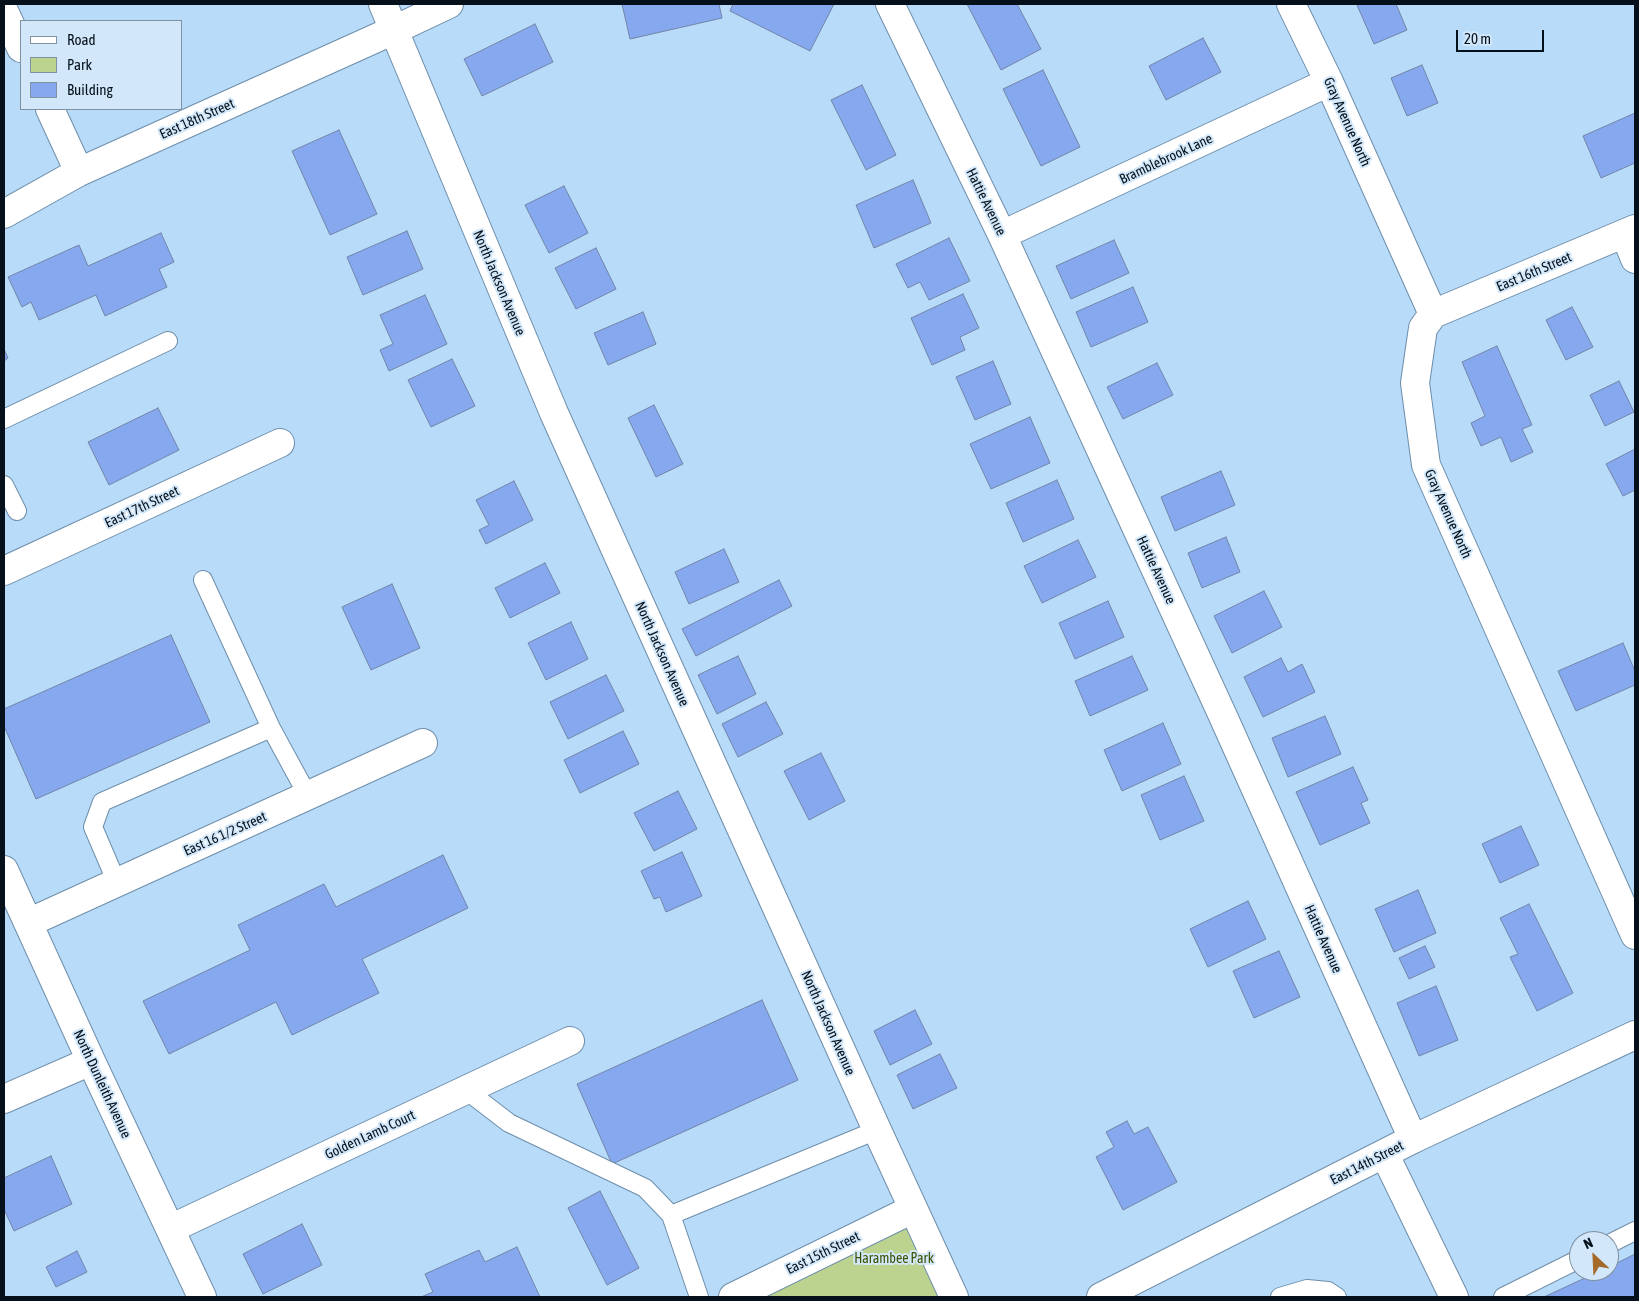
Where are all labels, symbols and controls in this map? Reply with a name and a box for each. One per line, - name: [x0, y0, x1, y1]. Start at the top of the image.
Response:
- legend: [20, 20, 182, 110]
- scale bar: [1459, 20, 1546, 52]
- text: 20 m: [1464, 30, 1491, 47]
- text: Road: [67, 31, 96, 48]
- text: Park: [67, 56, 92, 73]
- street label: Gray Avenue North: [1320, 75, 1374, 169]
- text: Building: [67, 81, 113, 98]
- street label: East 18th Street: [157, 95, 237, 143]
- street label: Bramblebrook Lane: [1117, 130, 1215, 188]
- street label: Hattie Avenue: [962, 166, 1010, 238]
- street label: North Jackson Avenue: [469, 228, 529, 338]
- street label: East 16th Street: [1494, 249, 1574, 295]
- street label: Gray Avenue North: [1421, 467, 1475, 561]
- street label: East 17th Street: [102, 482, 182, 532]
- street label: Hattie Avenue: [1133, 533, 1179, 607]
- street label: North Jackson Avenue: [631, 599, 693, 709]
- street label: East 16 1/2 Street: [181, 808, 269, 860]
- street label: Hattie Avenue: [1300, 902, 1346, 976]
- street label: North Jackson Avenue: [797, 968, 859, 1078]
- street label: North Dunleith Avenue: [70, 1027, 134, 1141]
- street label: Golden Lamb Court: [322, 1107, 418, 1163]
- street label: East 14th Street: [1328, 1137, 1406, 1189]
- street label: East 15th Street: [783, 1228, 863, 1278]
- north arrow: [1569, 1231, 1619, 1281]
- text: N: [1581, 1234, 1595, 1252]
- park label: Harambee Park: [854, 1251, 934, 1267]

